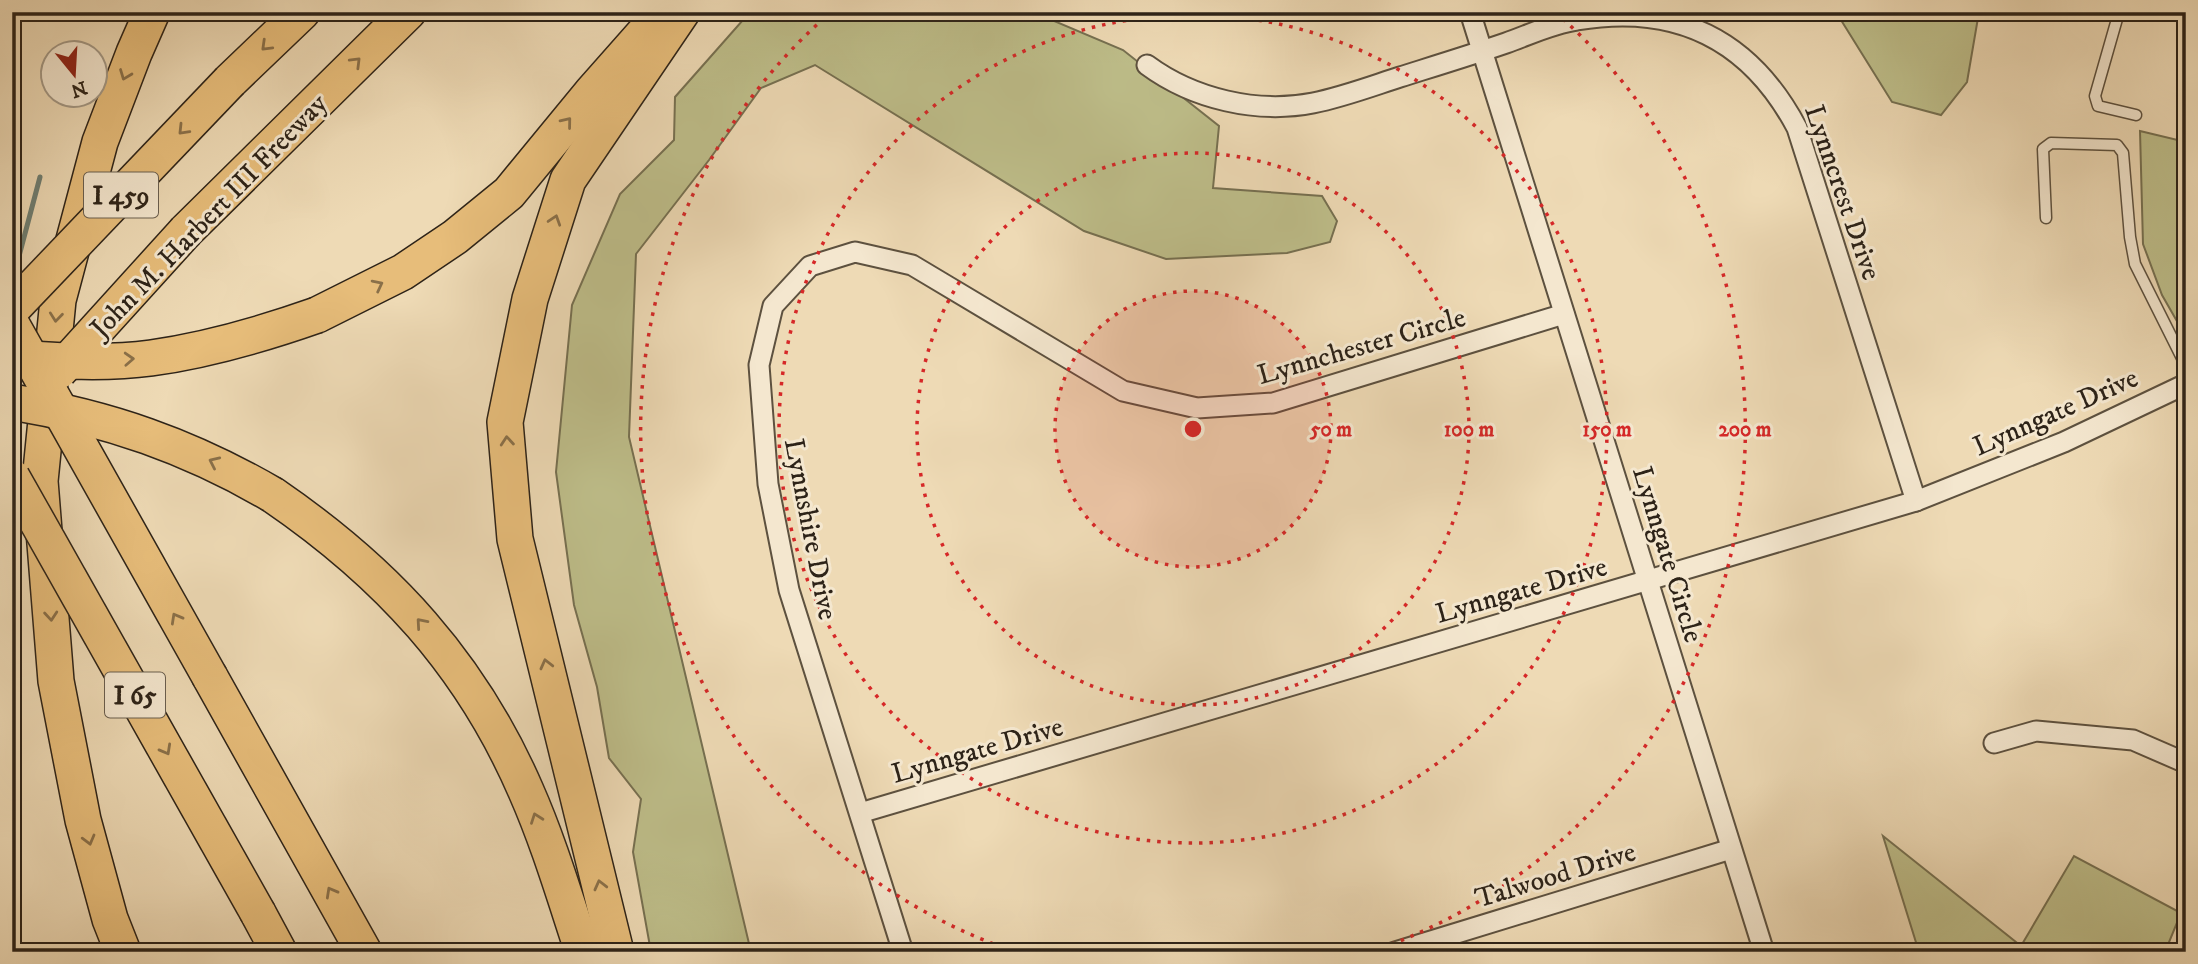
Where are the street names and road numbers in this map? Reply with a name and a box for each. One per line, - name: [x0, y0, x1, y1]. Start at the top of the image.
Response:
- street label: John M. Harbert III Freeway: [81, 86, 336, 348]
- street label: Lynncrest Drive: [1796, 100, 1889, 285]
- road number: I 459: [84, 172, 158, 218]
- street label: Lynnchester Circle: [1253, 300, 1470, 393]
- street label: Lynngate Drive: [1968, 360, 2143, 464]
- street label: Lynnshire Drive: [776, 436, 845, 623]
- street label: Lynngate Circle: [1624, 462, 1711, 647]
- street label: Lynngate Drive: [1432, 549, 1611, 632]
- road number: I 65: [105, 673, 165, 718]
- street label: Lynngate Drive: [888, 709, 1067, 792]
- street label: Talwood Drive: [1471, 834, 1640, 916]

